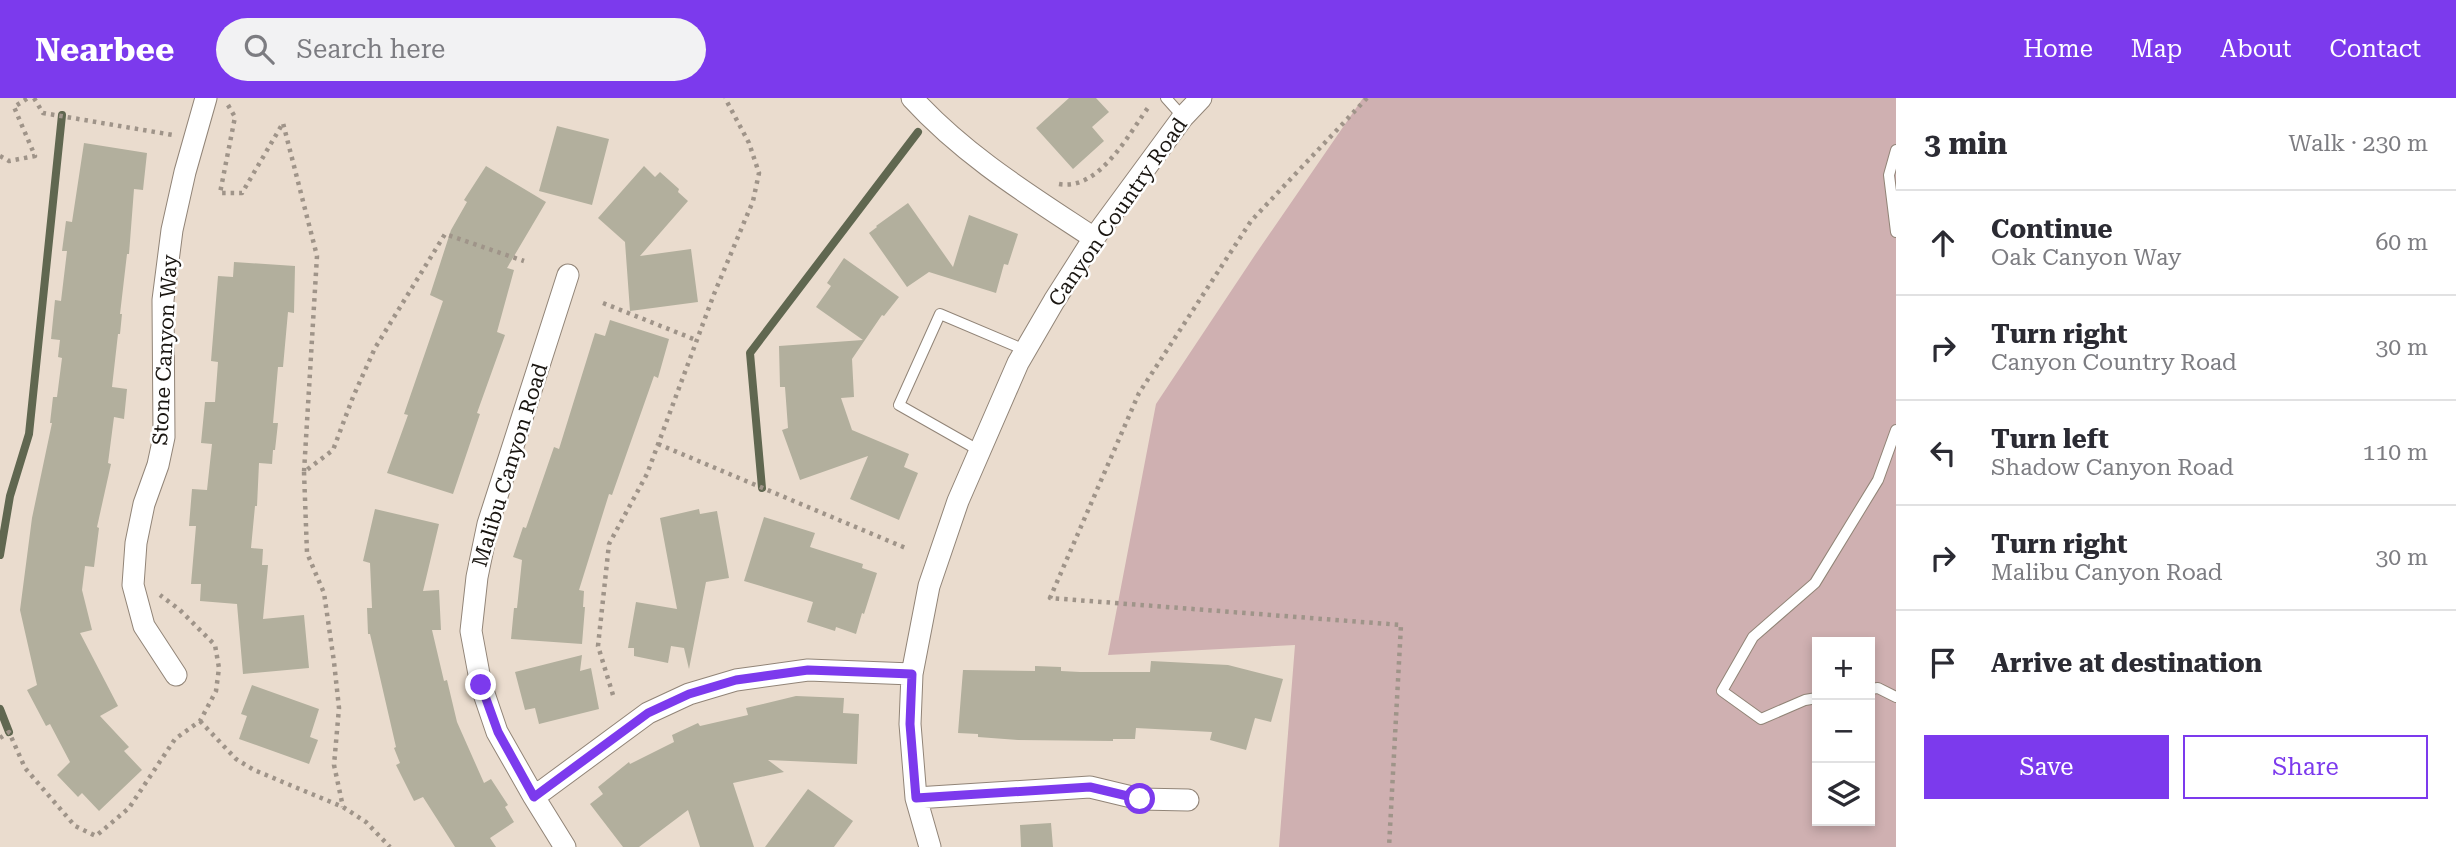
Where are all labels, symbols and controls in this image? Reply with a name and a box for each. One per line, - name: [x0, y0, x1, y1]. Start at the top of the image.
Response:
- search box: [216, 18, 706, 81]
- text: Nearbee: [35, 30, 174, 69]
- icon: search: [240, 30, 278, 68]
- text: Search here: [296, 34, 445, 64]
- text: Home: [2023, 35, 2093, 63]
- text: Map: [2131, 35, 2182, 63]
- text: About: [2220, 35, 2291, 63]
- text: Contact: [2329, 35, 2421, 63]
- street label: Canyon Country Road: [1044, 113, 1192, 311]
- text: 3 min: [1924, 126, 2007, 161]
- text: Walk · 230 m: [2289, 130, 2428, 157]
- text: Continue: [1991, 214, 2113, 244]
- icon: ahead: [1924, 224, 1962, 262]
- text: 60 m: [2375, 229, 2428, 256]
- text: Oak Canyon Way: [1991, 244, 2181, 271]
- street label: Stone Canyon Way: [148, 253, 182, 446]
- text: Turn right: [1991, 319, 2127, 349]
- icon: right: [1924, 329, 1962, 367]
- text: 30 m: [2375, 334, 2428, 361]
- text: Canyon Country Road: [1991, 349, 2237, 376]
- street label: Malibu Canyon Road: [468, 360, 553, 570]
- text: Turn left: [1991, 424, 2109, 454]
- icon: left: [1924, 434, 1962, 472]
- text: 110 m: [2363, 439, 2428, 466]
- text: Shadow Canyon Road: [1991, 454, 2234, 481]
- text: Turn right: [1991, 529, 2127, 559]
- icon: right: [1924, 539, 1962, 577]
- text: 30 m: [2375, 544, 2428, 571]
- text: Malibu Canyon Road: [1991, 559, 2223, 586]
- map controls: [1812, 637, 1875, 826]
- button: +: [1812, 637, 1875, 700]
- icon: arrive: [1924, 644, 1962, 682]
- text: Arrive at destination: [1991, 648, 2262, 678]
- route end: [465, 669, 496, 700]
- button: −: [1812, 700, 1875, 763]
- button: Save: [1924, 735, 2169, 799]
- button: Share: [2183, 735, 2428, 799]
- button: layers: [1812, 763, 1875, 826]
- route start: [1124, 783, 1155, 814]

